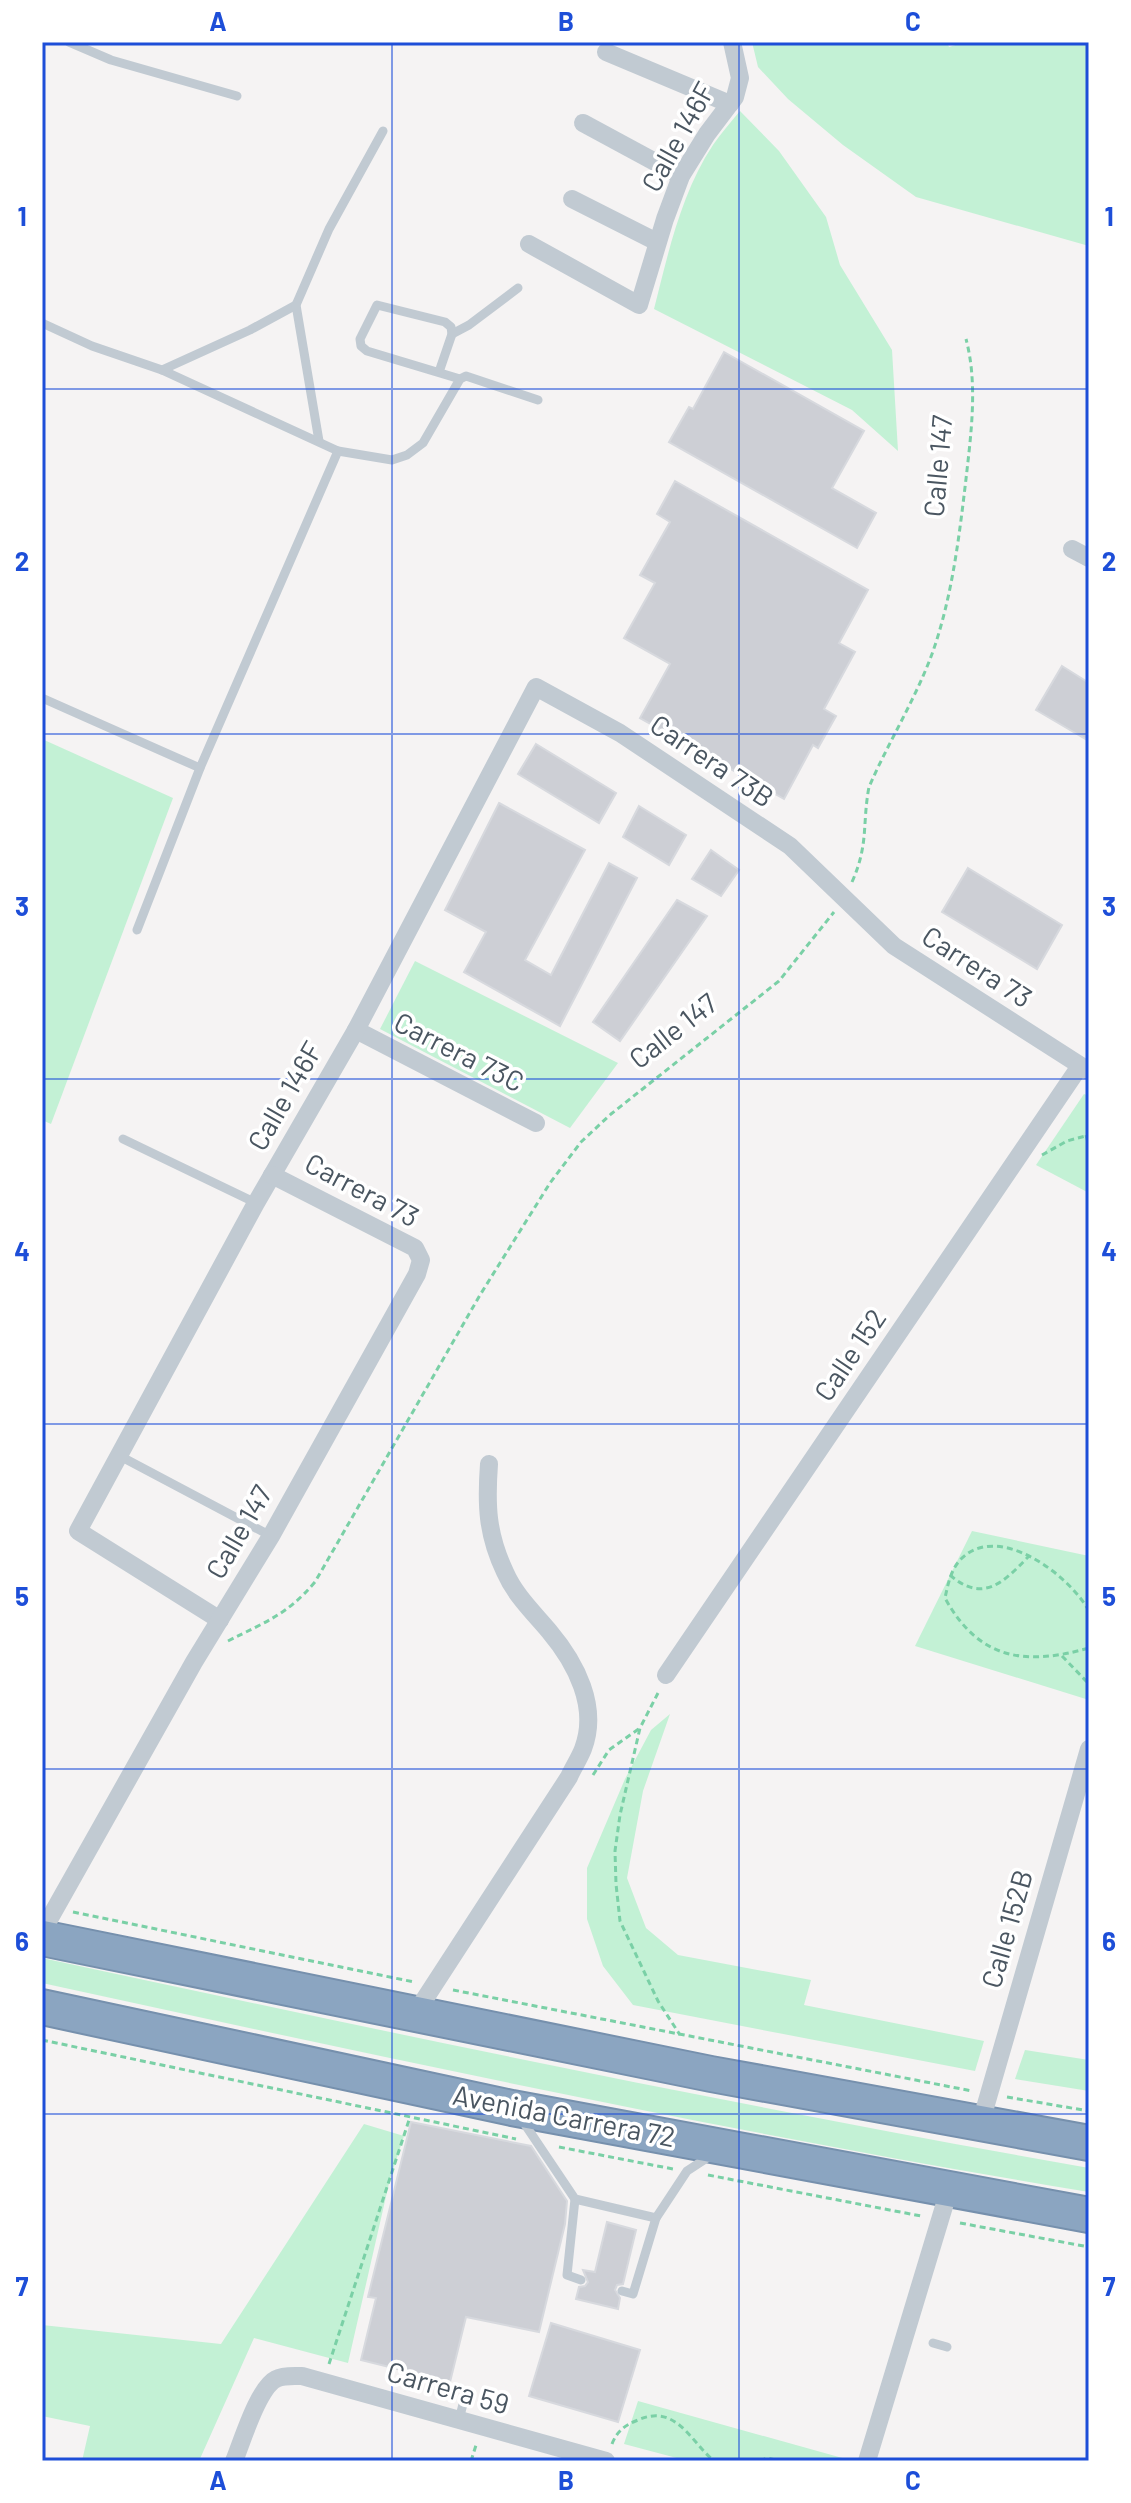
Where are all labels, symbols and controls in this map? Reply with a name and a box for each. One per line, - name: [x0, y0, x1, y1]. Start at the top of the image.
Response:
- text: A: [209, 5, 227, 36]
- text: B: [558, 5, 574, 36]
- text: C: [905, 5, 921, 36]
- street label: Calle 146F: [633, 76, 721, 197]
- text: 1: [17, 200, 27, 231]
- text: 1: [1104, 200, 1114, 231]
- street label: Calle 147: [916, 414, 958, 518]
- text: 2: [15, 545, 29, 576]
- text: 2: [1102, 545, 1116, 576]
- street label: Carrera 73B: [644, 707, 781, 814]
- text: 3: [15, 890, 29, 921]
- text: 3: [1102, 890, 1116, 921]
- street label: Carrera 73: [916, 918, 1039, 1014]
- street label: Calle 147: [622, 985, 723, 1075]
- street label: Carrera 73C: [389, 1004, 530, 1098]
- street label: Calle 146F: [239, 1035, 329, 1156]
- street label: Carrera 73: [300, 1145, 425, 1233]
- text: 4: [14, 1235, 30, 1266]
- text: 4: [1101, 1235, 1117, 1266]
- street label: Calle 152: [806, 1302, 892, 1407]
- street label: Calle 147: [198, 1479, 278, 1584]
- text: 5: [15, 1580, 29, 1611]
- text: 5: [1102, 1580, 1116, 1611]
- street label: Calle 152B: [973, 1866, 1039, 1992]
- text: 6: [15, 1925, 29, 1956]
- text: 6: [1102, 1925, 1116, 1956]
- street label: Avenida Carrera 72: [450, 2077, 678, 2153]
- text: 7: [16, 2270, 29, 2301]
- text: 7: [1103, 2270, 1116, 2301]
- street label: Carrera 59: [383, 2353, 513, 2421]
- text: A: [209, 2464, 227, 2495]
- text: B: [558, 2464, 574, 2495]
- text: C: [905, 2464, 921, 2495]

